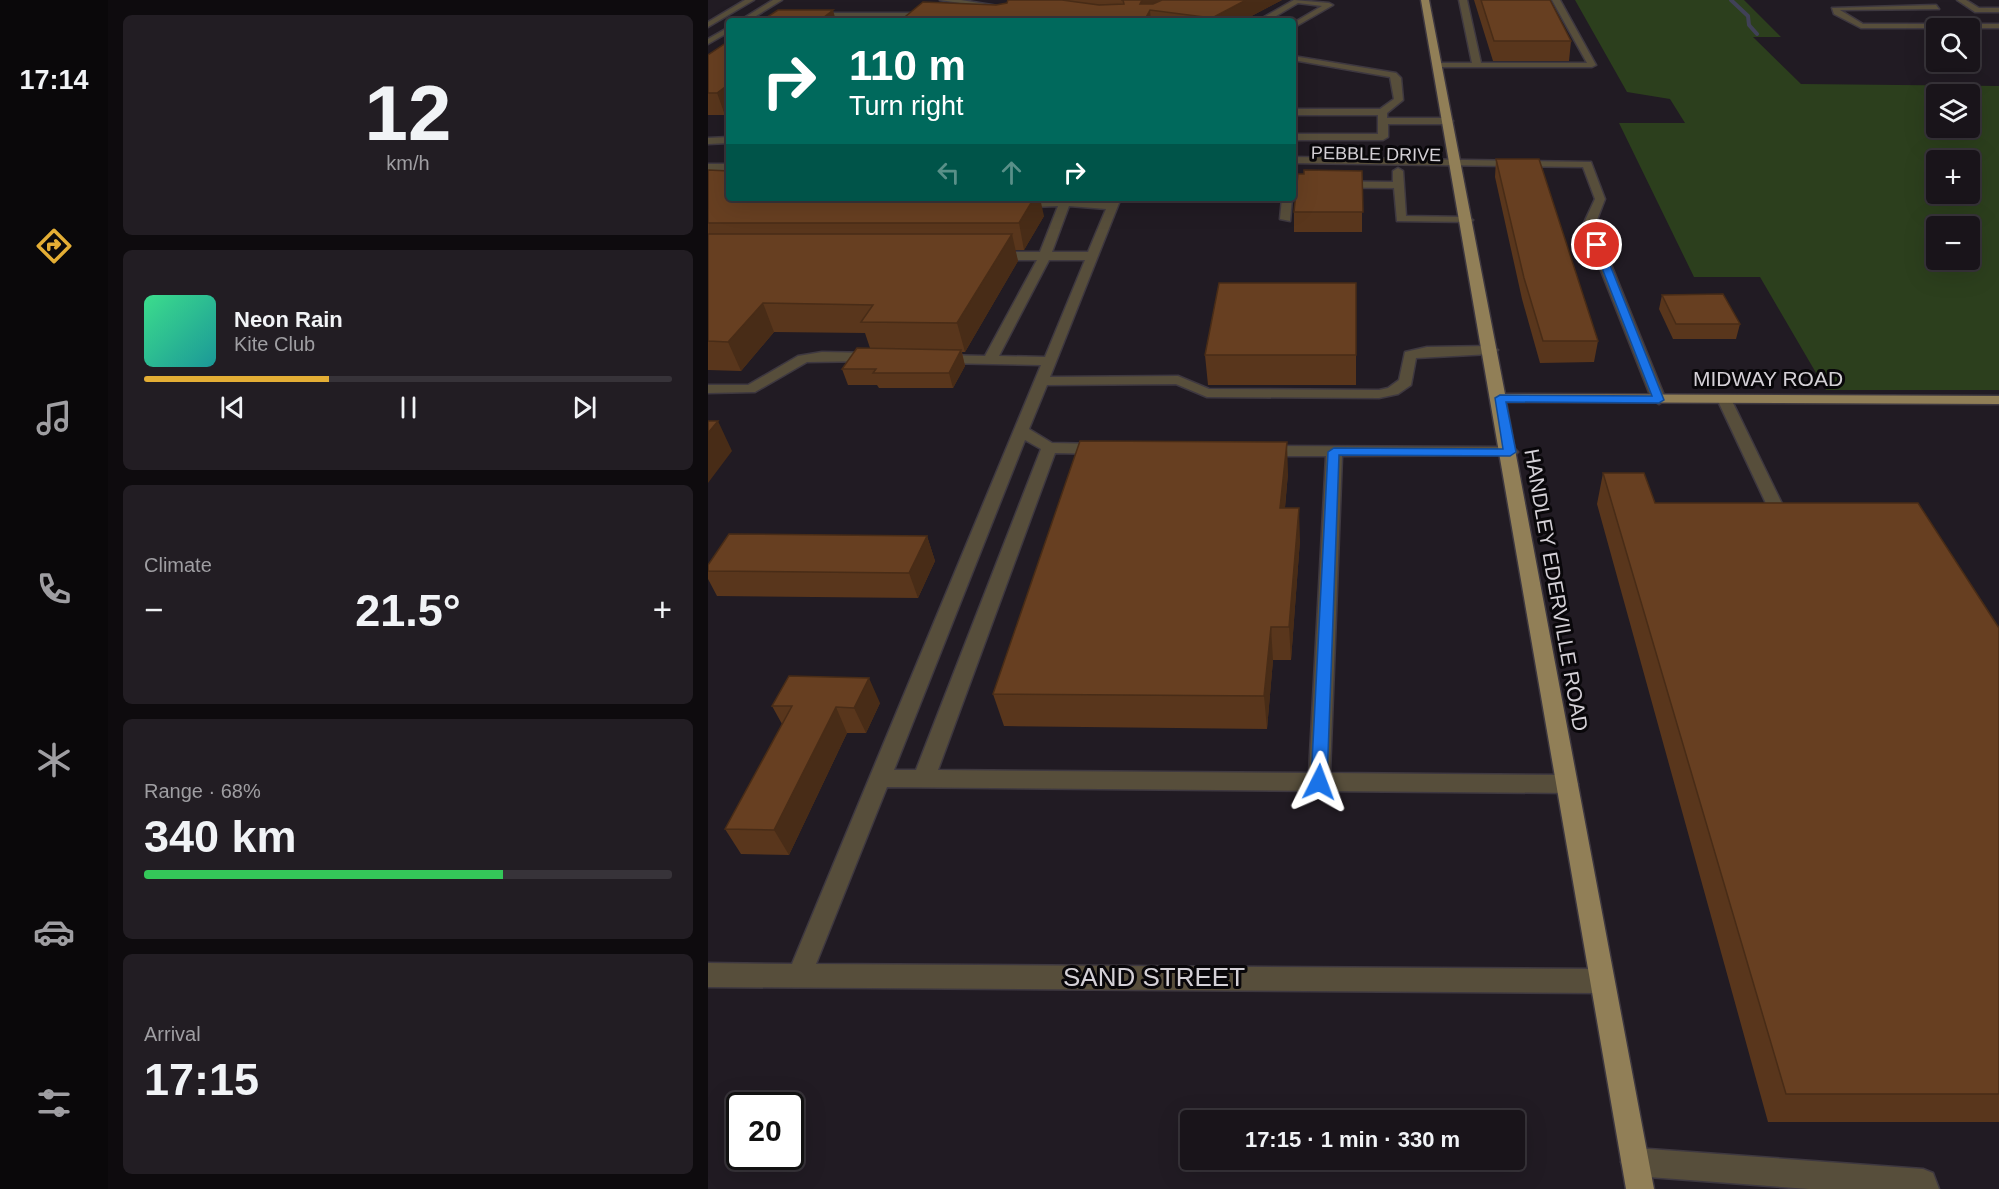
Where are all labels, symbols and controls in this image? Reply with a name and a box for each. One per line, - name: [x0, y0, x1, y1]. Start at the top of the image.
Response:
- map controls: [1926, 18, 1980, 270]
- button: search: [1926, 18, 1980, 72]
- icon: right: [750, 42, 828, 120]
- text: 110 m: [849, 42, 966, 89]
- text: 17:14: [19, 65, 89, 95]
- text: 12: [365, 69, 451, 157]
- button: layers: [1926, 84, 1980, 138]
- text: Turn right: [849, 91, 964, 121]
- street label: PEBBLE DRIVE: [1311, 143, 1441, 165]
- button: +: [1926, 150, 1980, 204]
- text: km/h: [386, 152, 430, 174]
- icon: left: [932, 156, 965, 189]
- icon: ahead: [995, 156, 1028, 189]
- icon: right: [1058, 156, 1091, 189]
- button: −: [1926, 216, 1980, 270]
- pin: [1571, 219, 1622, 270]
- icon: directions: [33, 225, 75, 267]
- icon: arrive: [1580, 228, 1613, 261]
- text: Neon Rain: [234, 307, 343, 332]
- text: Kite Club: [234, 333, 315, 355]
- street label: MIDWAY ROAD: [1693, 367, 1843, 390]
- icon: previous: [216, 391, 249, 424]
- icon: pause: [392, 391, 425, 424]
- icon: next: [568, 391, 601, 424]
- icon: music: [33, 397, 75, 439]
- street label: HANDLEY EDERVILLE ROAD: [1520, 447, 1593, 733]
- text: Climate: [144, 554, 212, 576]
- icon: phone: [33, 568, 75, 610]
- text: 21.5°: [355, 585, 461, 636]
- text: −: [144, 591, 163, 628]
- text: +: [653, 591, 672, 628]
- icon: climate: [33, 739, 75, 781]
- position arrow: [1287, 750, 1351, 814]
- text: Range · 68%: [144, 780, 261, 802]
- text: 340 km: [144, 811, 297, 862]
- icon: car: [33, 911, 75, 953]
- street label: SAND STREET: [1063, 962, 1245, 992]
- text: Arrival: [144, 1023, 201, 1045]
- text: 17:15: [144, 1054, 259, 1105]
- icon: filters: [33, 1082, 75, 1124]
- speed limit sign: 20: [726, 1092, 804, 1170]
- text: 17:15 · 1 min · 330 m: [1245, 1127, 1460, 1152]

